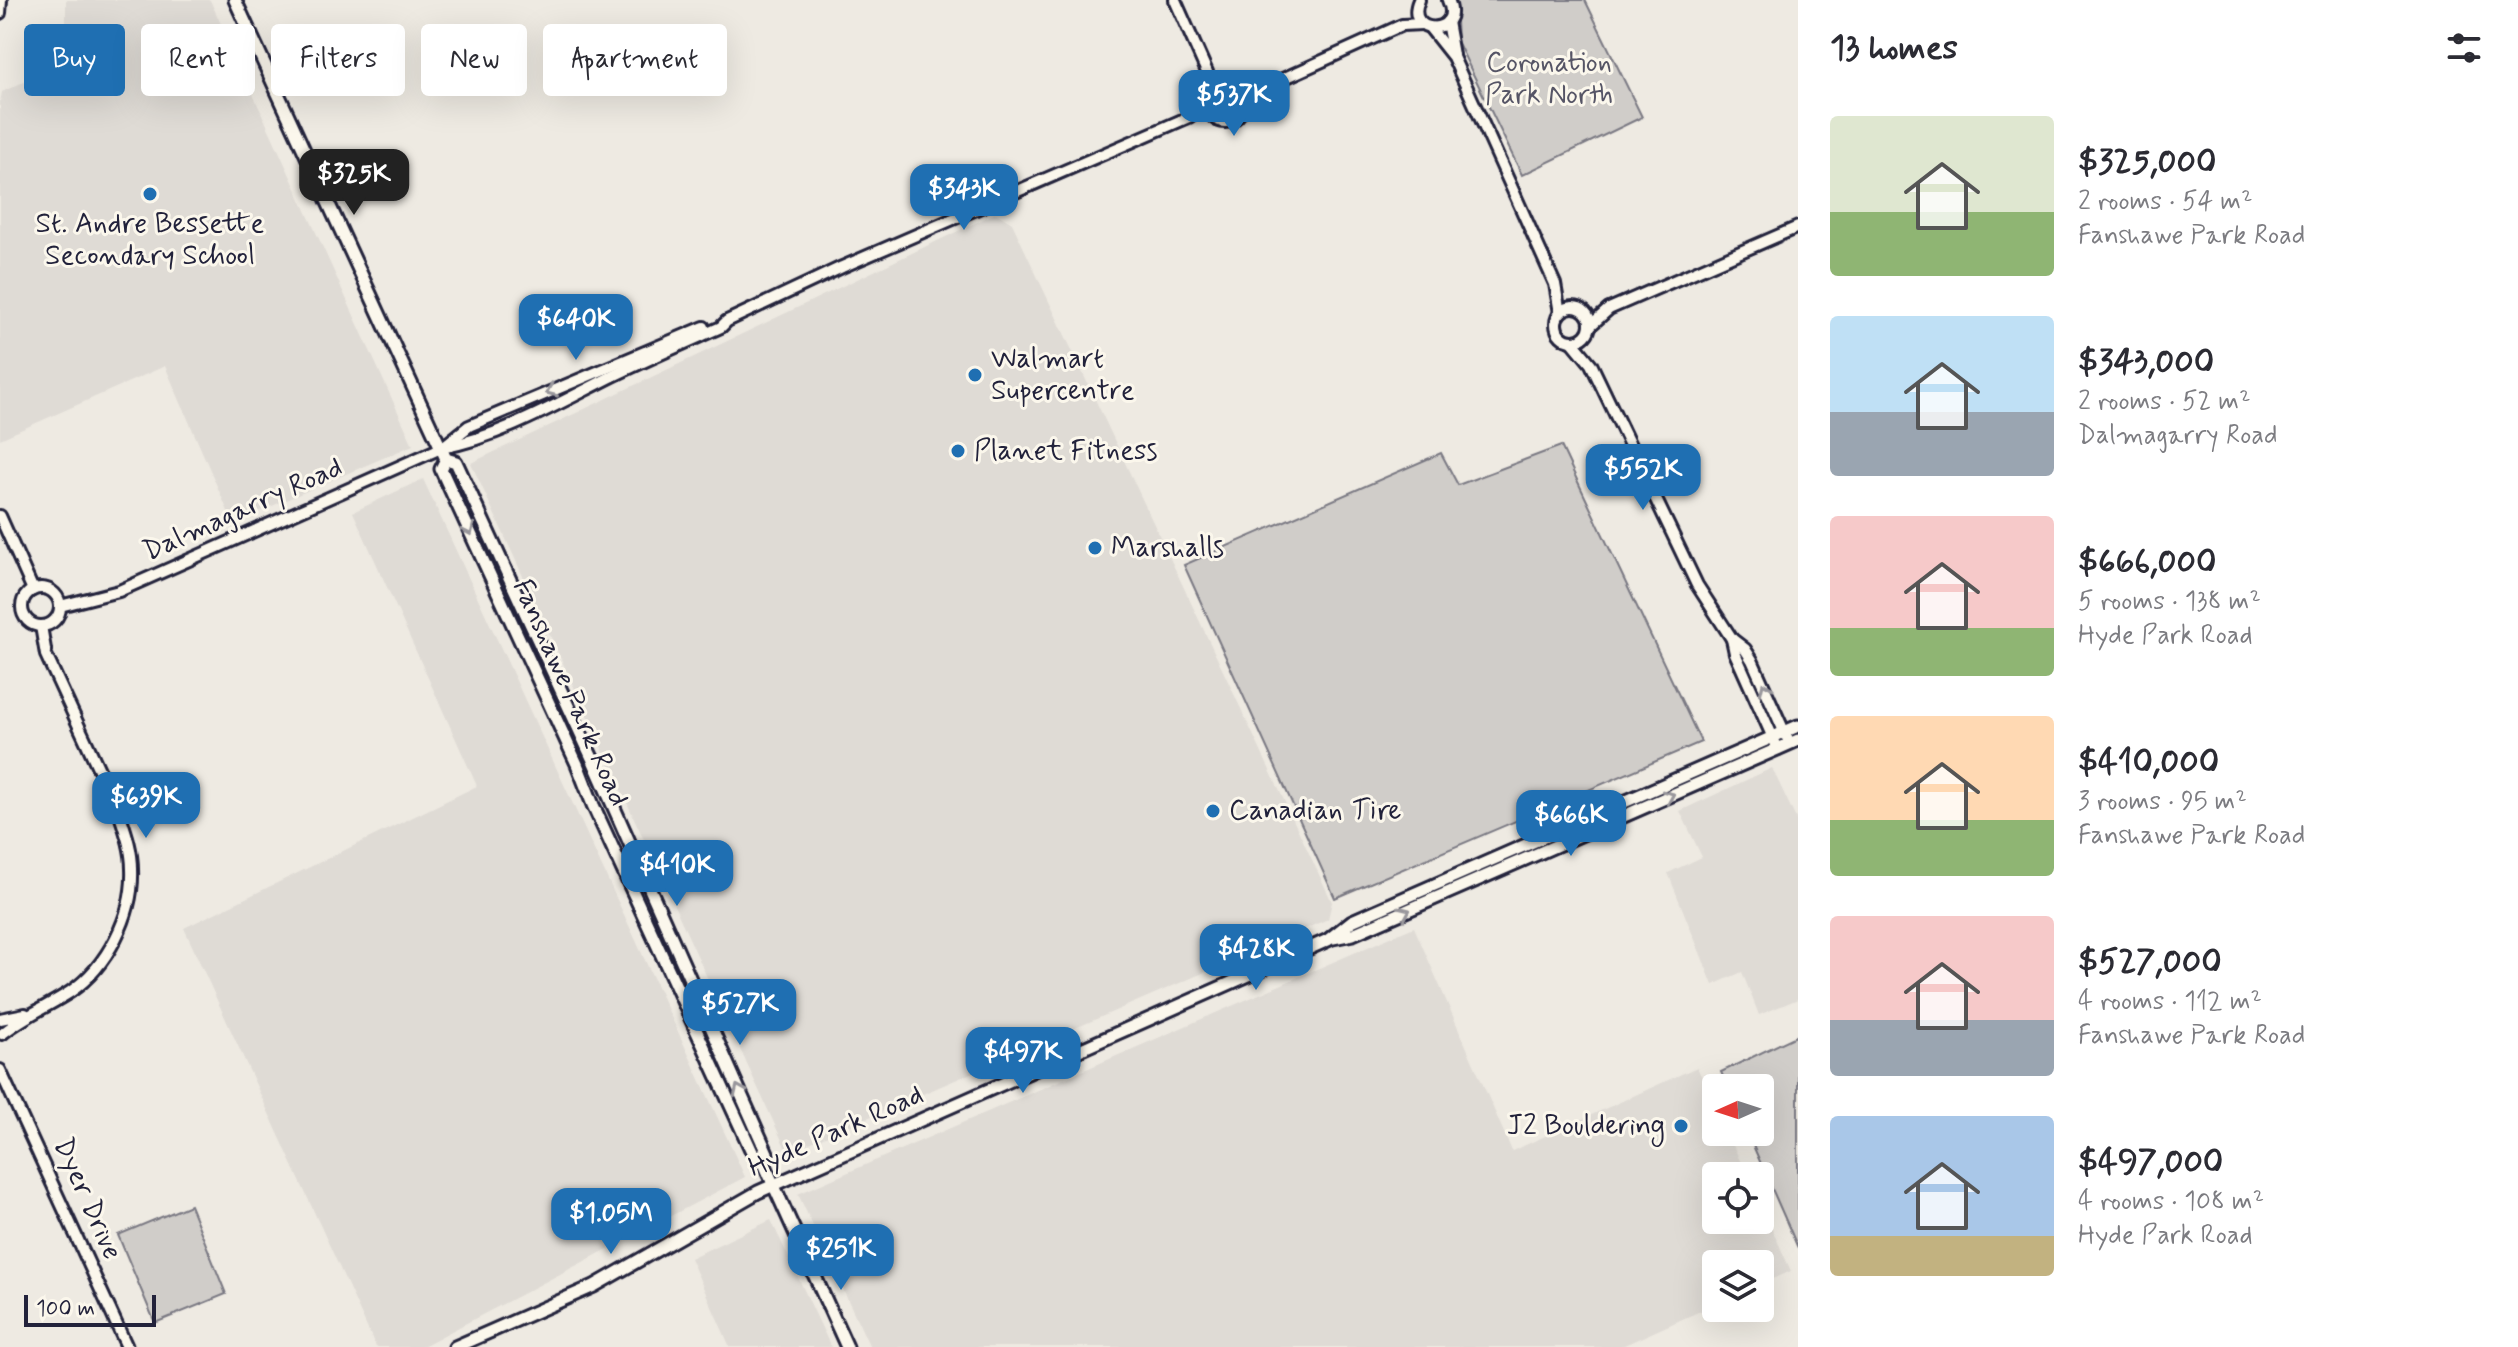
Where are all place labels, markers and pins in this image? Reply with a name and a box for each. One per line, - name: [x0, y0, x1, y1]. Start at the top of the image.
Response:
- pin: $537K: [1178, 70, 1290, 138]
- pin: $325K: [298, 149, 410, 217]
- pin: $343K: [908, 164, 1020, 232]
- marker: St. Andre Bessette Secondary School: [141, 185, 159, 203]
- place label: St. Andre Bessette Secondary School: [36, 206, 264, 275]
- pin: $640K: [520, 294, 632, 362]
- place label: Walmart Supercentre: [991, 341, 1135, 410]
- marker: Walmart Supercentre: [966, 366, 984, 384]
- place label: Planet Fitness: [974, 433, 1158, 470]
- marker: Planet Fitness: [949, 442, 967, 460]
- pin: $552K: [1587, 444, 1699, 512]
- place label: Marshalls: [1111, 530, 1224, 567]
- marker: Marshalls: [1086, 539, 1104, 557]
- pin: $639K: [90, 772, 202, 840]
- pin: $666K: [1515, 790, 1627, 858]
- place label: Canadian Tire: [1229, 793, 1401, 830]
- marker: Canadian Tire: [1204, 802, 1222, 820]
- pin: $410K: [621, 840, 733, 908]
- pin: $428K: [1200, 924, 1312, 992]
- pin: $527K: [684, 979, 796, 1047]
- pin: $497K: [967, 1027, 1079, 1095]
- place label: J2 Bouldering: [1507, 1108, 1665, 1147]
- marker: J2 Bouldering: [1672, 1117, 1690, 1135]
- pin: $1.05M: [546, 1188, 676, 1256]
- pin: $251K: [785, 1224, 897, 1292]

